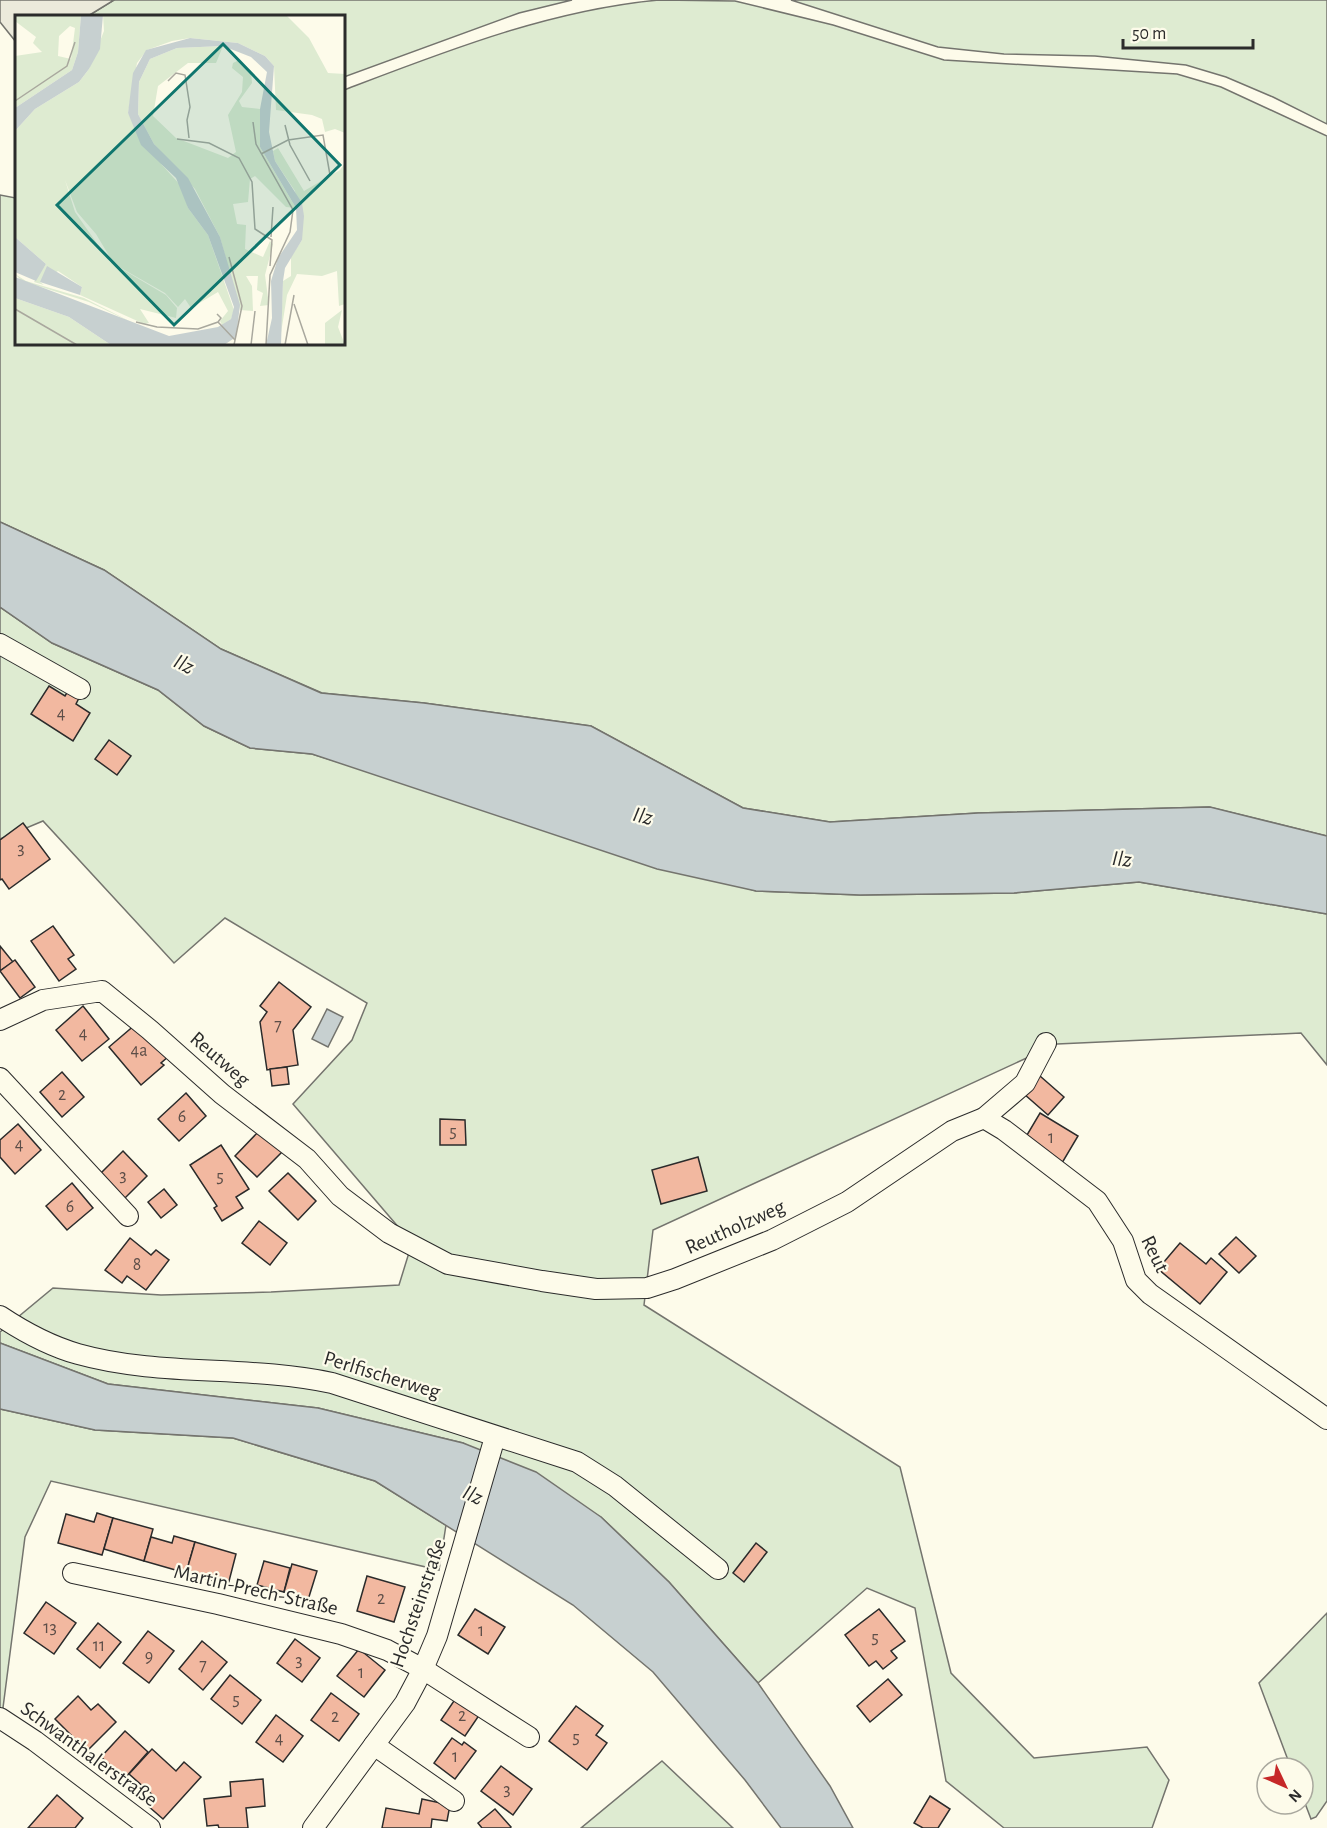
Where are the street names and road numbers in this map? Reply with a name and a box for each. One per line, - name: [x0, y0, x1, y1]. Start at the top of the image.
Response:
- street label: Reutweg: [186, 1028, 254, 1091]
- street label: Reutholzweg: [682, 1195, 789, 1258]
- street label: Reut: [1137, 1232, 1173, 1276]
- street label: Perlfischerweg: [321, 1347, 443, 1403]
- street label: Hochsteinstraße: [386, 1536, 450, 1670]
- street label: Martin-Prech-Straße: [172, 1561, 340, 1619]
- street label: Schwanthalerstraße: [17, 1698, 161, 1810]

